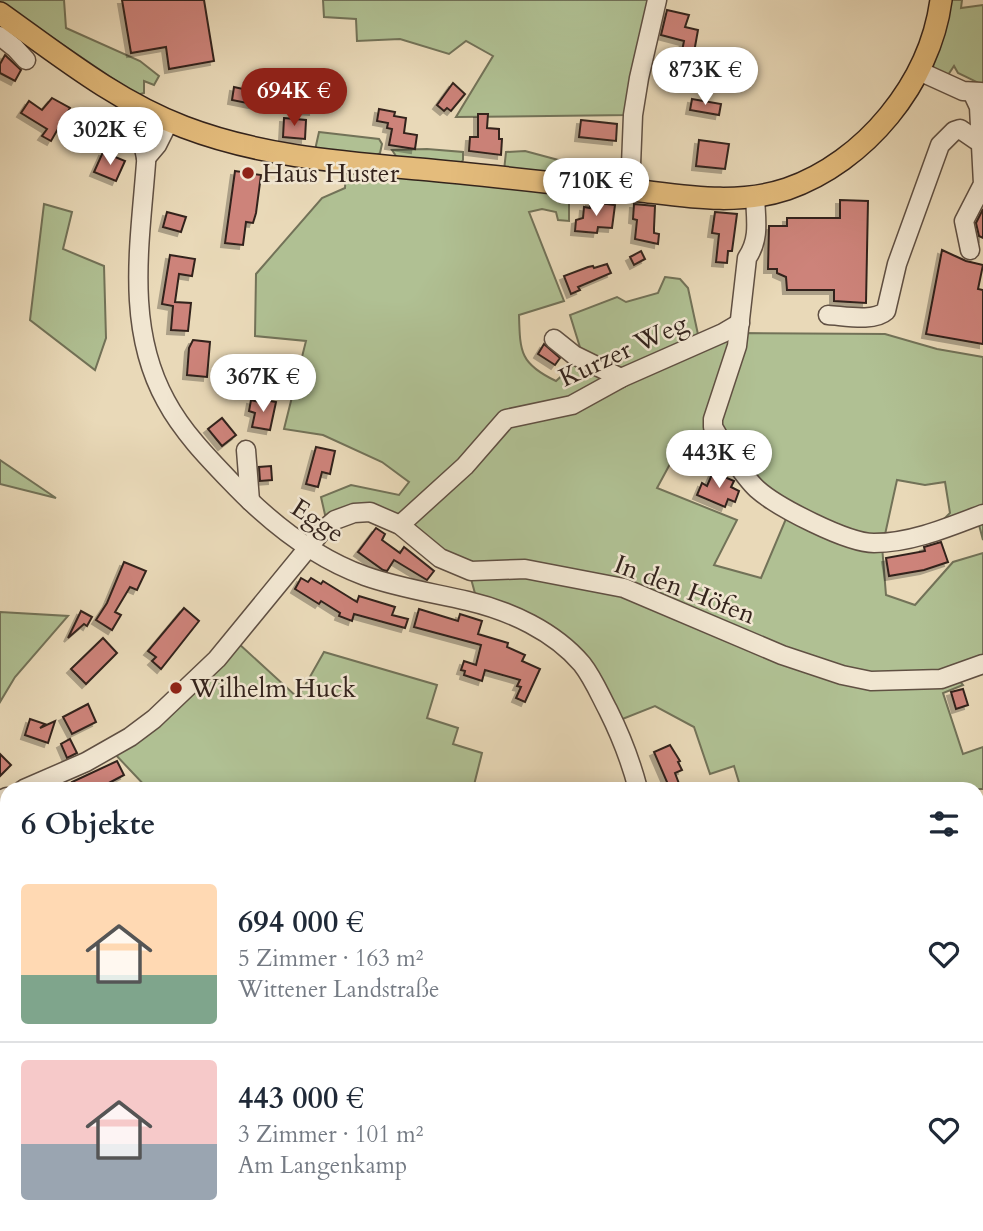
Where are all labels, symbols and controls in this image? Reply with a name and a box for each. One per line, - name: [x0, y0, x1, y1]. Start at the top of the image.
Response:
- pin: 873K €: [648, 48, 762, 107]
- text: 873K €: [668, 54, 742, 85]
- pin: 694K €: [237, 68, 351, 128]
- text: 694K €: [257, 75, 331, 106]
- pin: 302K €: [53, 108, 167, 167]
- text: 302K €: [73, 114, 147, 145]
- place label: Haus Huster: [262, 156, 400, 191]
- pin: 710K €: [539, 158, 653, 218]
- marker: Haus Huster: [240, 165, 256, 181]
- text: 710K €: [559, 165, 633, 196]
- street label: Kurzer Weg: [553, 305, 694, 395]
- pin: 367K €: [206, 354, 320, 414]
- text: 367K €: [226, 361, 300, 392]
- pin: 443K €: [662, 430, 776, 490]
- text: 443K €: [682, 437, 756, 468]
- street label: Egge: [284, 490, 351, 551]
- street label: In den Höfen: [609, 547, 761, 632]
- place label: Wilhelm Huck: [189, 671, 356, 706]
- marker: Wilhelm Huck: [168, 680, 184, 696]
- text: 6 Objekte: [21, 804, 155, 845]
- icon: filters: [925, 805, 963, 843]
- text: 694 000 €: [238, 902, 364, 943]
- icon: home: [77, 912, 161, 996]
- icon: heart: [925, 935, 963, 973]
- text: 5 Zimmer · 163 m²: [238, 943, 423, 974]
- text: Wittener Landstraße: [238, 974, 440, 1005]
- text: 443 000 €: [238, 1078, 364, 1119]
- icon: home: [77, 1088, 161, 1172]
- icon: heart: [925, 1111, 963, 1149]
- text: 3 Zimmer · 101 m²: [238, 1119, 423, 1150]
- text: Am Langenkamp: [238, 1150, 407, 1181]

